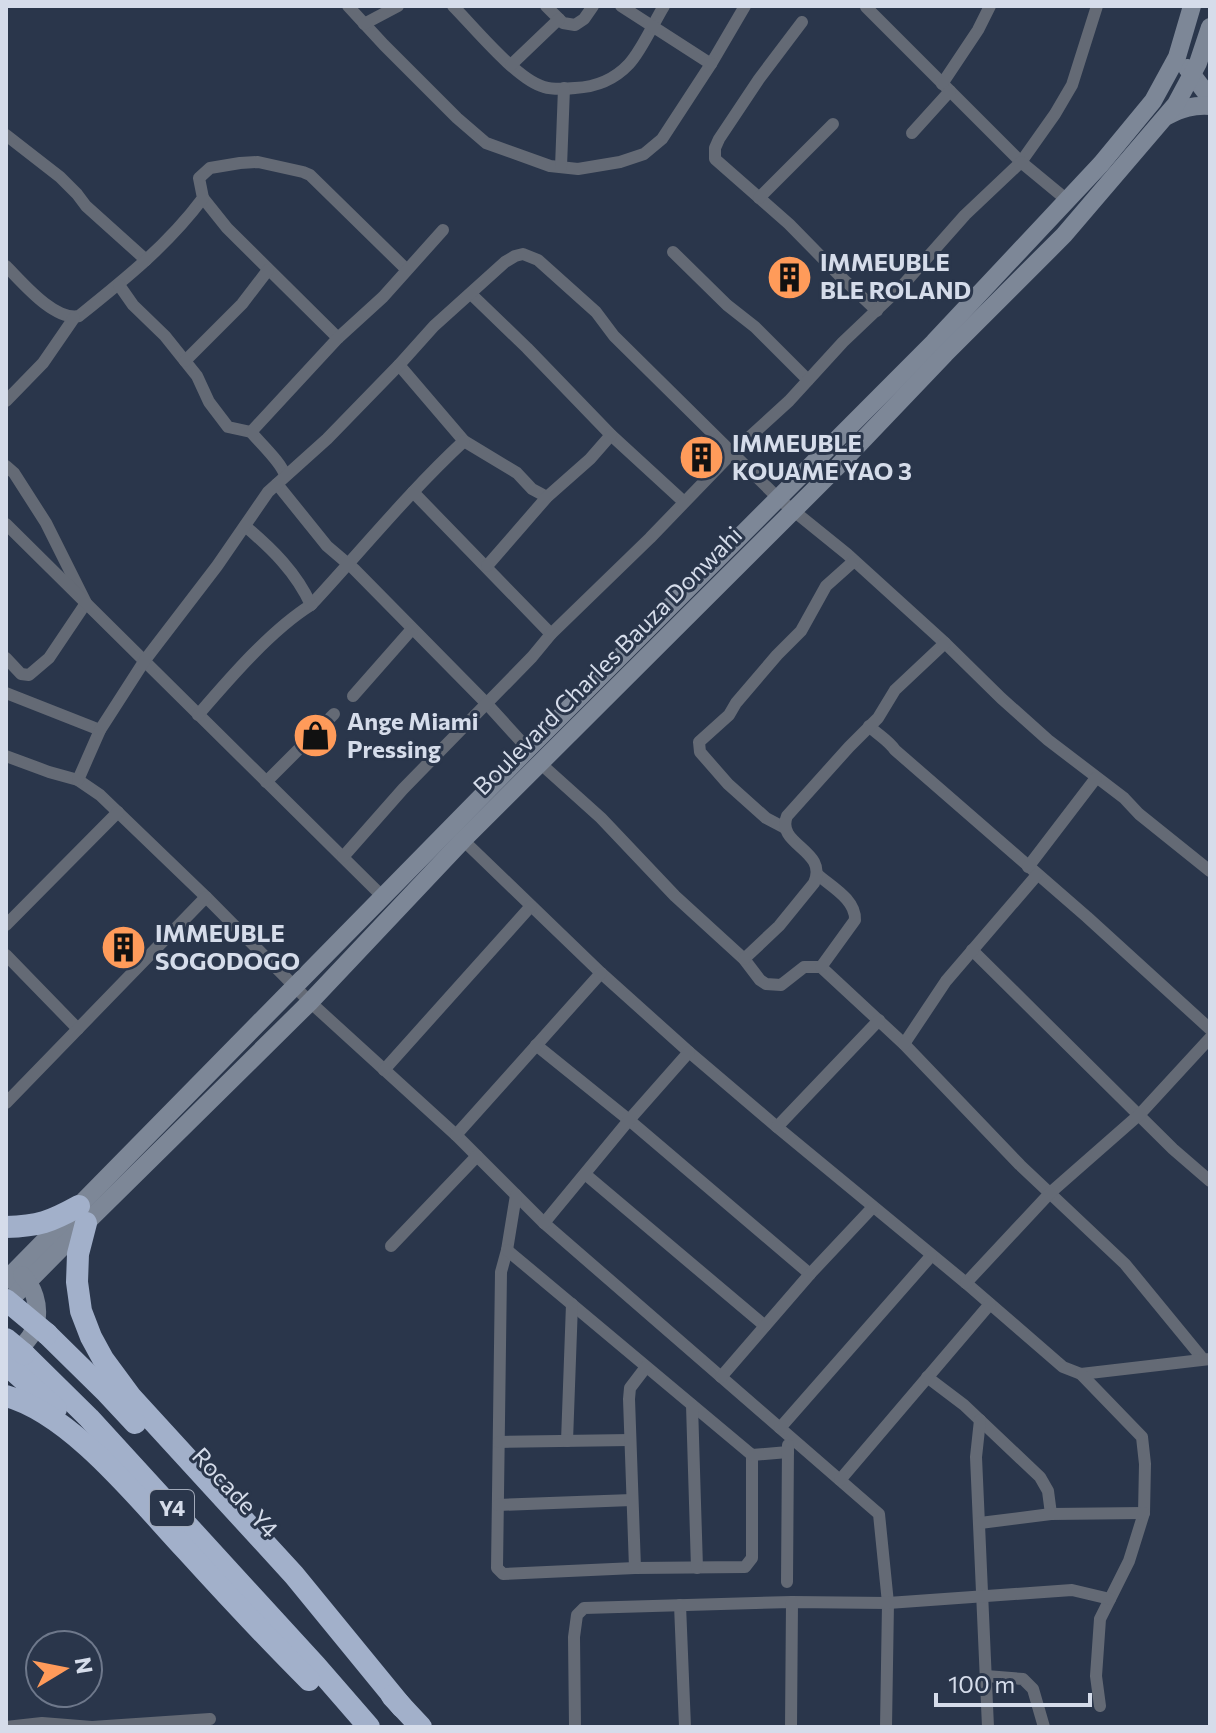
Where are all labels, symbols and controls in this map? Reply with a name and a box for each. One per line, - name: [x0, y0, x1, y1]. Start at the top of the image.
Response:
- place label: IMMEUBLE BLE ROLAND: [820, 247, 971, 304]
- building icon: IMMEUBLE BLE ROLAND: [765, 253, 813, 301]
- place label: IMMEUBLE KOUAME YAO 3: [732, 428, 912, 485]
- building icon: IMMEUBLE KOUAME YAO 3: [677, 434, 725, 482]
- street label: Boulevard Charles Bauza Donwahi: [467, 520, 747, 800]
- place label: Ange Miami Pressing: [347, 706, 478, 763]
- shop icon: Ange Miami Pressing: [292, 712, 340, 760]
- place label: IMMEUBLE SOGODOGO: [155, 918, 300, 975]
- building icon: IMMEUBLE SOGODOGO: [100, 924, 148, 972]
- street label: Rocade Y4: [187, 1441, 285, 1543]
- road number: Y4: [150, 1490, 194, 1526]
- north arrow: [24, 1629, 104, 1709]
- text: N: [69, 1655, 99, 1676]
- scale bar: [936, 1657, 1090, 1707]
- text: 100 m: [948, 1669, 1015, 1698]

